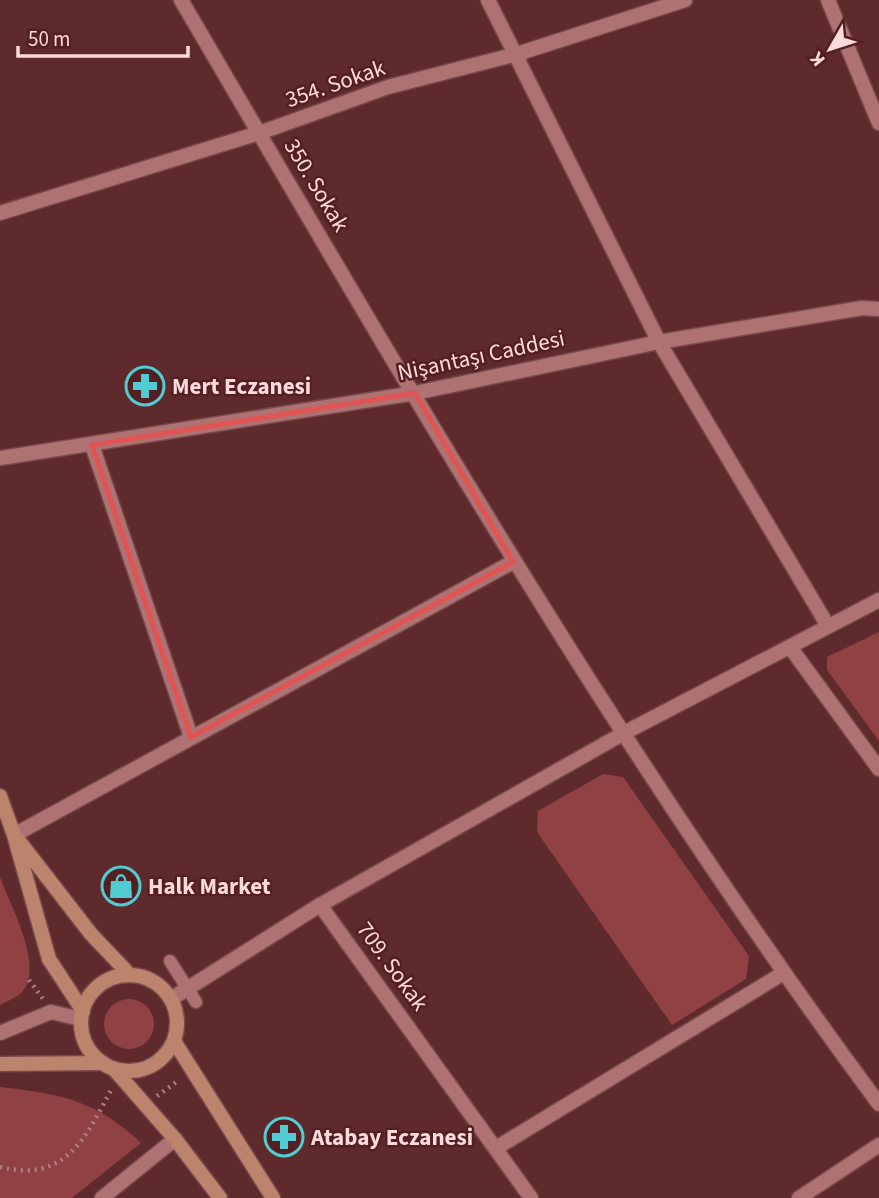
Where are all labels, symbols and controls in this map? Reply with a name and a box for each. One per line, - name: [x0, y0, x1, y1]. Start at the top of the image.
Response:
- scale bar: [18, 14, 187, 58]
- north arrow: [795, 14, 865, 84]
- text: 50 m: [28, 24, 70, 54]
- text: K: [804, 45, 832, 72]
- street label: 354. Sokak: [281, 51, 390, 116]
- street label: 350. Sokak: [276, 132, 358, 239]
- street label: Nişantaşı Caddesi: [394, 322, 568, 389]
- pharmacy icon: Mert Eczanesi: [124, 365, 166, 407]
- place label: Mert Eczanesi: [172, 370, 311, 403]
- shop icon: Halk Market: [100, 865, 142, 907]
- place label: Halk Market: [148, 870, 271, 903]
- street label: 709. Sokak: [349, 915, 437, 1018]
- pharmacy icon: Atabay Eczanesi: [263, 1116, 305, 1158]
- place label: Atabay Eczanesi: [310, 1121, 473, 1154]

